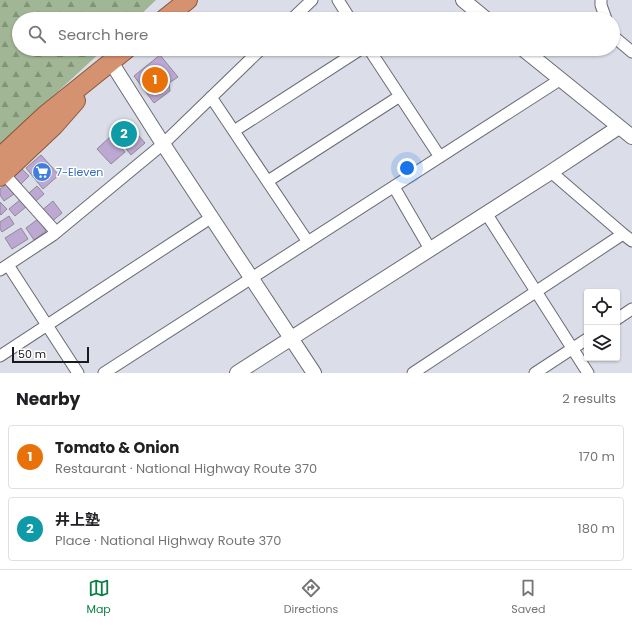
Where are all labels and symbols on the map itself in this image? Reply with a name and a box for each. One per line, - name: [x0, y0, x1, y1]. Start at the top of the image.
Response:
- pin: 1: [142, 65, 168, 95]
- pin: 2: [111, 119, 137, 149]
- your location: [397, 158, 417, 178]
- supermarket icon: 7-Eleven: [31, 161, 53, 183]
- place label: 7-Eleven: [56, 164, 103, 180]
- scale bar: [12, 345, 89, 364]

